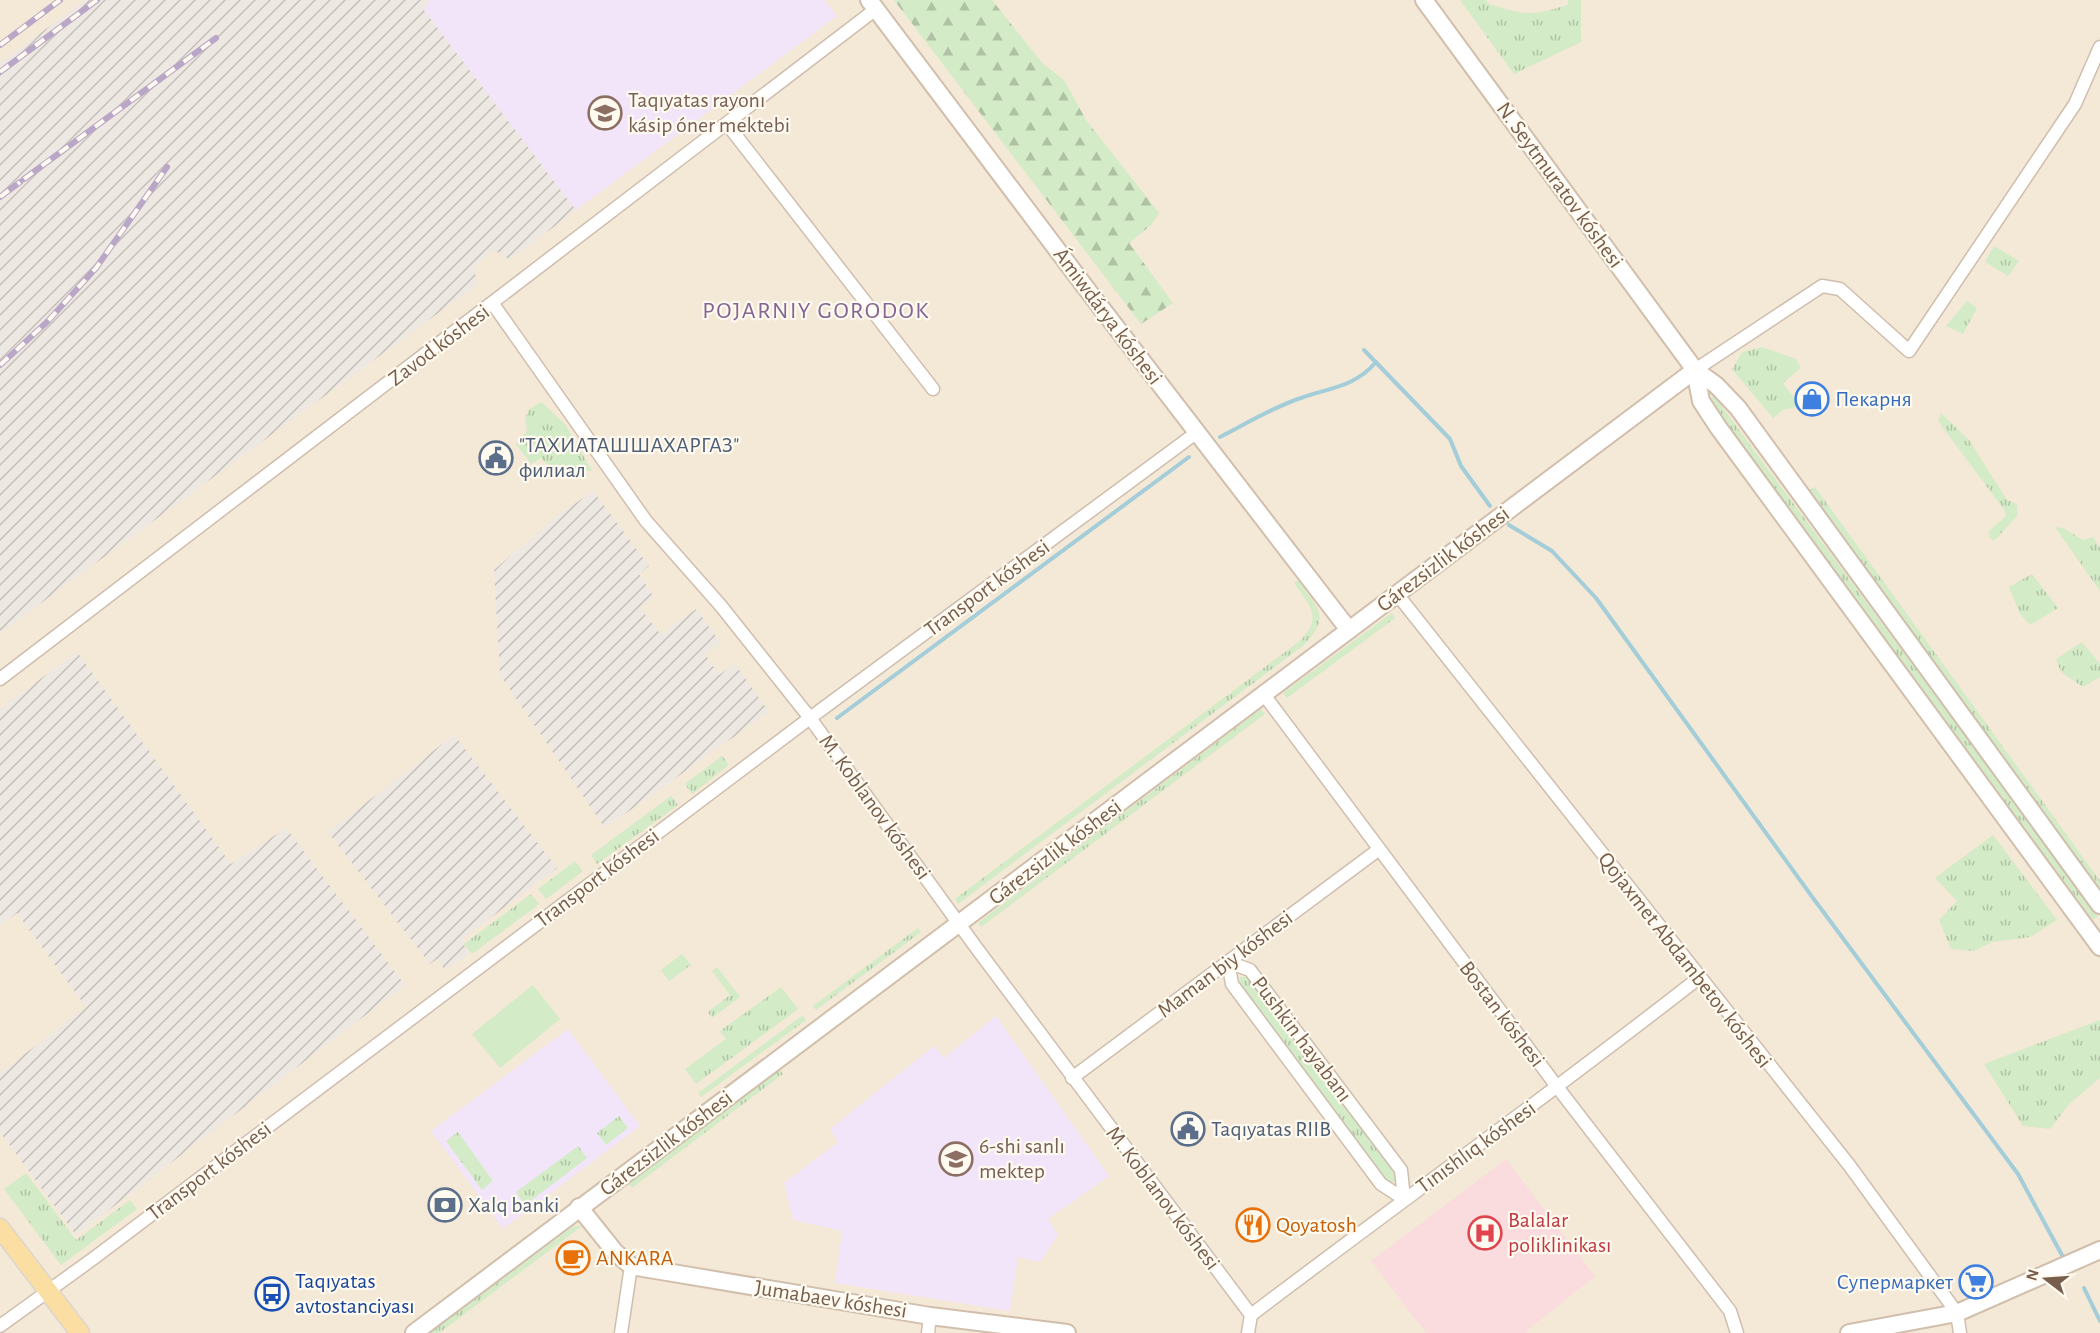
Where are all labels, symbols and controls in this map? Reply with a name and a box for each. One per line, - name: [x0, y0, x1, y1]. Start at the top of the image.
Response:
- place label: Taqıyatas rayonı kásip óner mektebi: [628, 89, 790, 136]
- school or university icon: Taqıyatas rayonı kásip óner mektebi: [587, 95, 623, 131]
- street label: N. Seytmuratov kóshesi: [1493, 98, 1627, 272]
- street label: Ámiwdárya kóshesi: [1050, 243, 1167, 389]
- district label: POJARNIY GORODOK: [702, 299, 930, 323]
- street label: Zavod kóshesi: [384, 300, 494, 390]
- shop icon: Пекарня: [1794, 381, 1830, 417]
- place label: Пекарня: [1835, 388, 1912, 410]
- place label: "ТАХИАТАШШАХАРГАЗ" филиал: [519, 434, 739, 481]
- public building icon: "ТАХИАТАШШАХАРГАЗ" филиал: [478, 440, 514, 476]
- street label: Gárezsizlik kóshesi: [1373, 502, 1513, 616]
- street label: Transport kóshesi: [920, 535, 1054, 641]
- street label: M. Koblanov kóshesi: [815, 730, 935, 884]
- street label: Gárezsizlik kóshesi: [985, 795, 1125, 909]
- street label: Transport kóshesi: [531, 824, 663, 932]
- street label: Qojaxmet Abdambetov kóshesi: [1594, 848, 1776, 1072]
- street label: Maman biy kóshesi: [1153, 906, 1297, 1022]
- street label: Bostan kóshesi: [1455, 957, 1549, 1071]
- street label: Pushkin hayabanı: [1248, 972, 1356, 1106]
- street label: Gárezsizlik kóshesi: [596, 1086, 736, 1200]
- street label: Tınıshlıq kóshesi: [1412, 1096, 1540, 1198]
- public building icon: Taqıyatas RIIB: [1170, 1111, 1206, 1147]
- street label: Transport kóshesi: [143, 1117, 275, 1225]
- place label: Taqıyatas RIIB: [1211, 1118, 1331, 1140]
- street label: M. Koblanov kóshesi: [1102, 1122, 1224, 1274]
- place label: 6-shi sanlı mektep: [979, 1135, 1065, 1182]
- school or university icon: 6-shi sanlı mektep: [938, 1141, 974, 1177]
- bank icon: Xalq banki: [427, 1187, 463, 1223]
- place label: Xalq banki: [468, 1194, 559, 1216]
- restaurant icon: Qoyatosh: [1235, 1207, 1271, 1243]
- place label: Balalar poliklinikası: [1508, 1209, 1611, 1256]
- place label: Qoyatosh: [1276, 1214, 1357, 1236]
- hospital icon: Balalar poliklinikası: [1467, 1215, 1503, 1251]
- cafe icon: ANKARA: [555, 1240, 591, 1276]
- place label: ANKARA: [596, 1247, 674, 1269]
- north arrow: [2016, 1249, 2076, 1309]
- supermarket icon: Супермаркет: [1958, 1264, 1994, 1300]
- text: N: [2023, 1267, 2042, 1283]
- place label: Taqıyatas avtostanciyası: [295, 1270, 415, 1317]
- place label: Супермаркет: [1837, 1271, 1954, 1293]
- bus stop icon: Taqıyatas avtostanciyası: [254, 1276, 290, 1312]
- street label: Jumabaev kóshesi: [753, 1276, 909, 1322]

